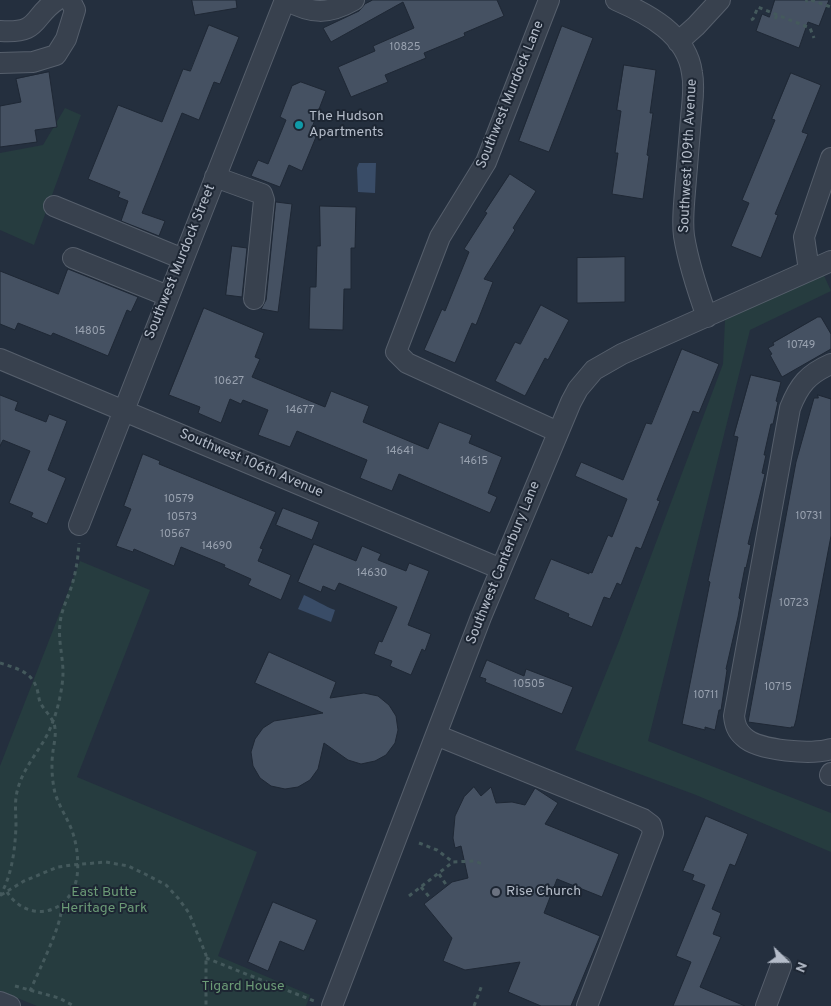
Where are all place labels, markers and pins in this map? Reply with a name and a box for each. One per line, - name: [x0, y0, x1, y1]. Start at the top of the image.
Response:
- place label: The Hudson Apartments: [309, 109, 384, 142]
- marker: The Hudson Apartments: [293, 119, 305, 131]
- place label: Rise Church: [506, 884, 581, 900]
- marker: Rise Church: [490, 886, 502, 898]

